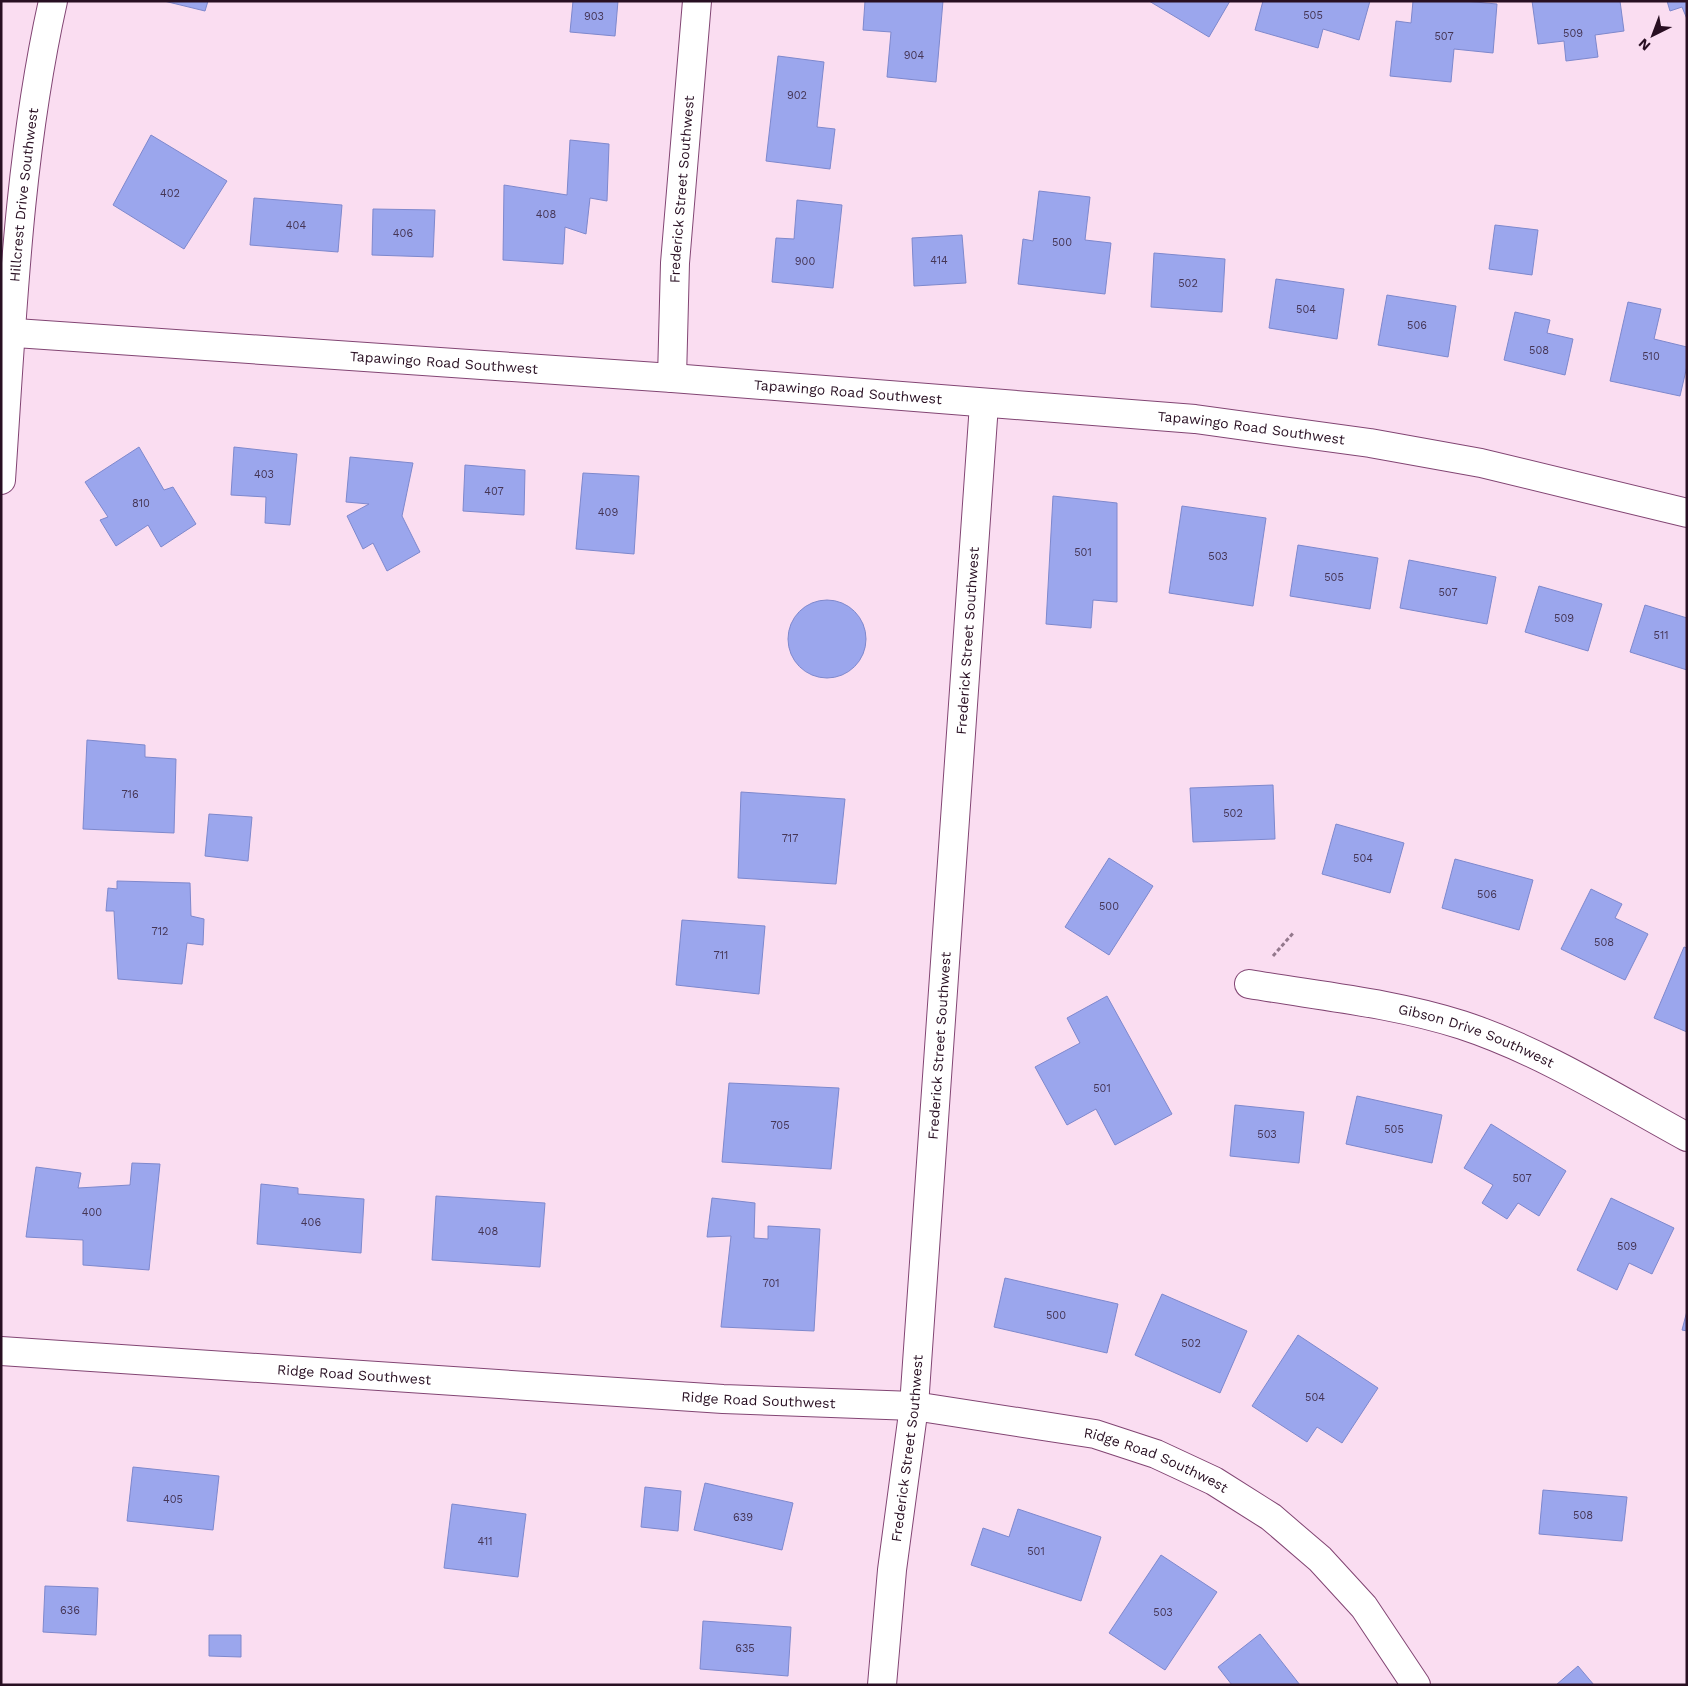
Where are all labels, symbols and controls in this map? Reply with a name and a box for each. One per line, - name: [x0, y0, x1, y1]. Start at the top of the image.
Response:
- house number: 505: [1303, 9, 1323, 22]
- house number: 903: [584, 10, 604, 23]
- north arrow: [1628, 10, 1678, 60]
- house number: 509: [1563, 27, 1583, 40]
- house number: 507: [1434, 30, 1454, 43]
- text: N: [1635, 35, 1654, 54]
- house number: 904: [904, 49, 924, 62]
- house number: 902: [787, 89, 807, 102]
- street label: Frederick Street Southwest: [666, 95, 697, 283]
- street label: Hillcrest Drive Southwest: [6, 107, 41, 283]
- house number: 402: [160, 187, 180, 200]
- house number: 408: [536, 208, 556, 221]
- house number: 404: [286, 219, 306, 232]
- house number: 406: [393, 227, 413, 240]
- house number: 500: [1052, 236, 1072, 249]
- house number: 414: [930, 254, 948, 267]
- house number: 900: [795, 255, 815, 268]
- house number: 502: [1178, 277, 1198, 290]
- house number: 504: [1296, 303, 1316, 316]
- house number: 506: [1407, 319, 1427, 332]
- house number: 508: [1529, 344, 1549, 357]
- street label: Tapawingo Road Southwest: [349, 348, 539, 377]
- house number: 510: [1642, 350, 1660, 363]
- street label: Tapawingo Road Southwest: [753, 376, 943, 407]
- street label: Tapawingo Road Southwest: [1157, 408, 1346, 447]
- house number: 403: [254, 468, 274, 481]
- house number: 407: [484, 485, 504, 498]
- house number: 810: [132, 497, 150, 510]
- house number: 409: [598, 506, 618, 519]
- street label: Frederick Street Southwest: [953, 546, 982, 735]
- house number: 501: [1074, 546, 1092, 559]
- house number: 503: [1208, 550, 1228, 563]
- house number: 505: [1324, 571, 1344, 584]
- house number: 507: [1438, 586, 1458, 599]
- house number: 509: [1554, 612, 1574, 625]
- house number: 511: [1654, 629, 1668, 642]
- house number: 716: [121, 788, 139, 801]
- house number: 502: [1223, 807, 1243, 820]
- house number: 717: [782, 832, 798, 845]
- house number: 504: [1353, 852, 1373, 865]
- house number: 506: [1477, 888, 1497, 901]
- house number: 500: [1099, 900, 1119, 913]
- house number: 712: [152, 925, 168, 938]
- house number: 508: [1594, 936, 1614, 949]
- house number: 711: [714, 949, 728, 962]
- street label: Frederick Street Southwest: [925, 951, 954, 1140]
- street label: Gibson Drive Southwest: [1397, 1001, 1557, 1071]
- house number: 501: [1093, 1082, 1111, 1095]
- house number: 705: [770, 1119, 790, 1132]
- house number: 505: [1384, 1123, 1404, 1136]
- house number: 503: [1257, 1128, 1277, 1141]
- house number: 507: [1512, 1172, 1532, 1185]
- house number: 400: [82, 1206, 102, 1219]
- house number: 406: [301, 1216, 321, 1229]
- house number: 408: [478, 1225, 498, 1238]
- house number: 509: [1617, 1240, 1637, 1253]
- house number: 701: [762, 1277, 780, 1290]
- house number: 500: [1046, 1309, 1066, 1322]
- house number: 502: [1181, 1337, 1201, 1350]
- street label: Frederick Street Southwest: [888, 1354, 926, 1543]
- street label: Ridge Road Southwest: [277, 1361, 432, 1388]
- street label: Ridge Road Southwest: [681, 1388, 836, 1411]
- house number: 504: [1305, 1391, 1325, 1404]
- street label: Ridge Road Southwest: [1083, 1424, 1231, 1496]
- house number: 405: [163, 1493, 183, 1506]
- house number: 508: [1573, 1509, 1593, 1522]
- house number: 639: [733, 1511, 753, 1524]
- house number: 411: [477, 1535, 493, 1548]
- house number: 501: [1027, 1545, 1045, 1558]
- house number: 636: [60, 1604, 80, 1617]
- house number: 503: [1153, 1606, 1173, 1619]
- house number: 635: [735, 1642, 755, 1655]

